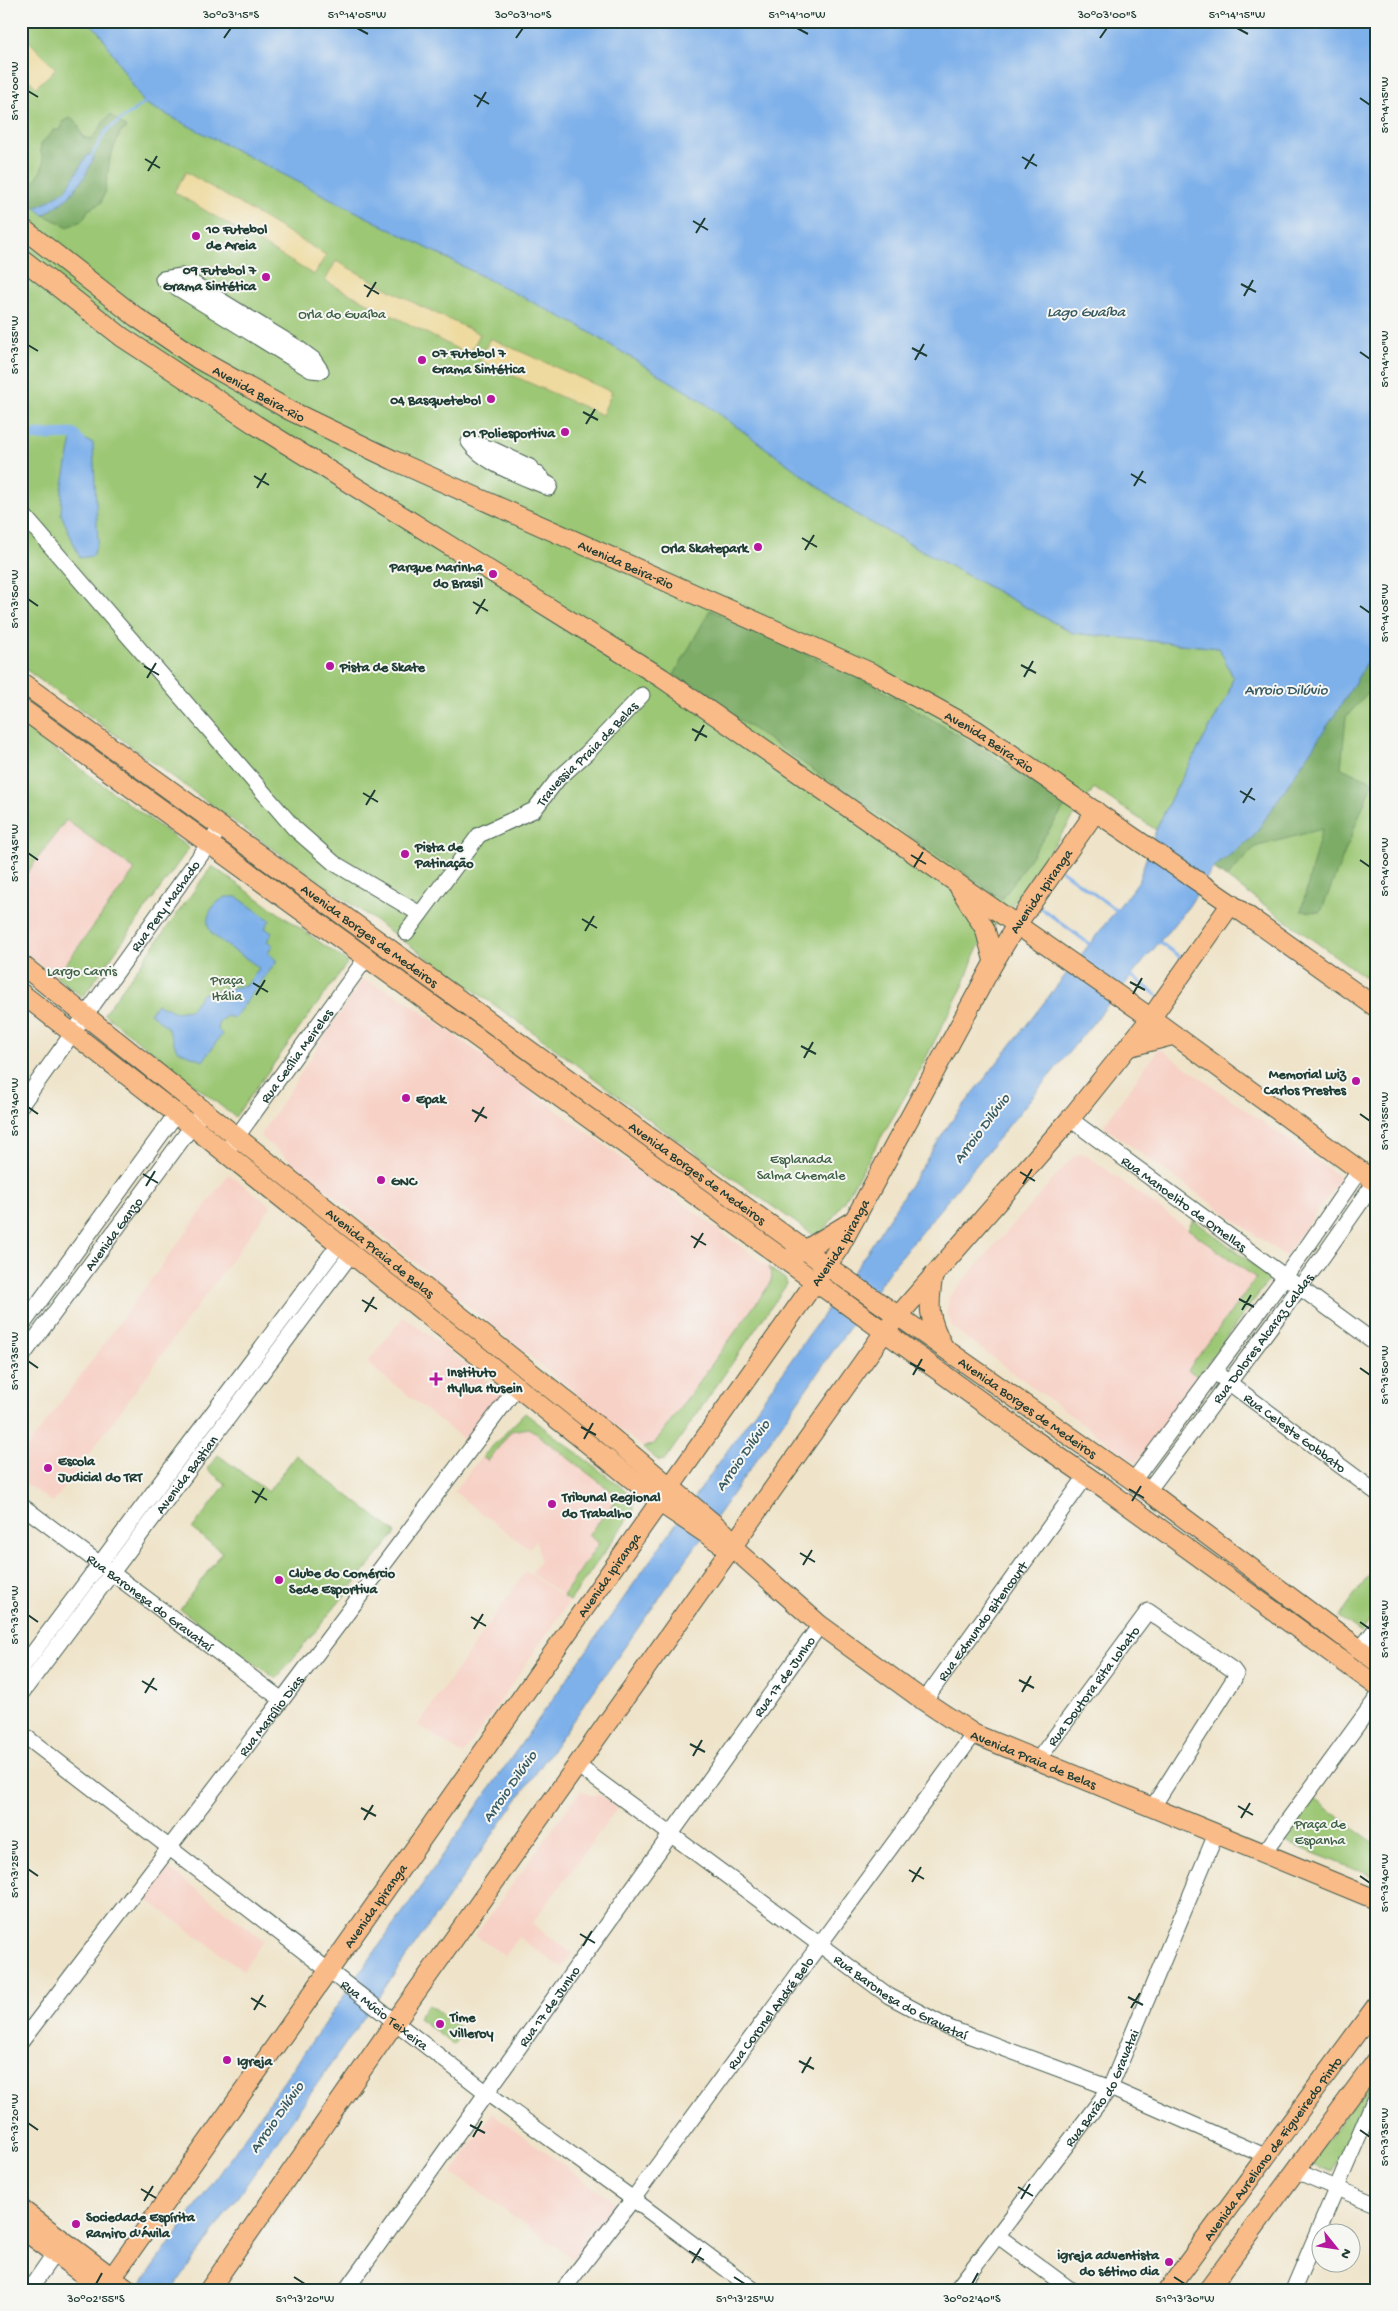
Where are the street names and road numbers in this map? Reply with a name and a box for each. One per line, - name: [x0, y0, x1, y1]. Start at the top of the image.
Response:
- street label: Avenida Beira-Rio: [209, 363, 307, 427]
- street label: Avenida Beira-Rio: [575, 537, 676, 595]
- street label: Travessia Praia de Belas: [533, 698, 643, 812]
- street label: Avenida Beira-Rio: [941, 708, 1036, 778]
- street label: Avenida Ipiranga: [1007, 846, 1078, 937]
- street label: Rua Pery Machado: [128, 858, 205, 956]
- street label: Avenida Borges de Medeiros: [297, 881, 441, 993]
- street label: Rua Cecília Meireles: [258, 1006, 338, 1107]
- street label: Avenida Borges de Medeiros: [625, 1119, 769, 1230]
- street label: Rua Manoelito de Ornellas: [1117, 1153, 1250, 1257]
- street label: Avenida Ganzo: [82, 1195, 148, 1275]
- street label: Avenida Ipiranga: [809, 1196, 875, 1291]
- street label: Avenida Praia de Belas: [321, 1206, 438, 1303]
- street label: Rua Dolores Alcaraz Caldas: [1210, 1270, 1319, 1408]
- street label: Avenida Borges de Medeiros: [954, 1355, 1100, 1464]
- street label: Rua Celeste Gobbato: [1239, 1391, 1348, 1478]
- street label: Avenida Bastian: [153, 1433, 223, 1518]
- street label: Avenida Ipiranga: [575, 1530, 647, 1621]
- street label: Rua Baronesa do Gravataí: [83, 1551, 217, 1657]
- street label: Rua Edmundo Bitencourt: [935, 1558, 1033, 1685]
- street label: Rua Doutora Rita Lobato: [1045, 1624, 1145, 1750]
- street label: Rua 17 de Junho: [751, 1634, 820, 1721]
- street label: Rua Marcílio Dias: [236, 1672, 309, 1761]
- street label: Avenida Praia de Belas: [968, 1728, 1099, 1795]
- street label: Avenida Ipiranga: [341, 1860, 413, 1952]
- street label: Rua Baronesa do Gravataí: [830, 1952, 970, 2045]
- street label: Rua Coronel André Belo: [725, 1954, 819, 2074]
- street label: Rua 17 de Junho: [516, 1963, 585, 2051]
- street label: Rua Múcio Teixeira: [336, 1977, 432, 2056]
- street label: Rua Barão do Gravatai: [1062, 2027, 1144, 2151]
- street label: Avenida Aureliano de Figueiredo Pinto: [1201, 2054, 1347, 2245]

